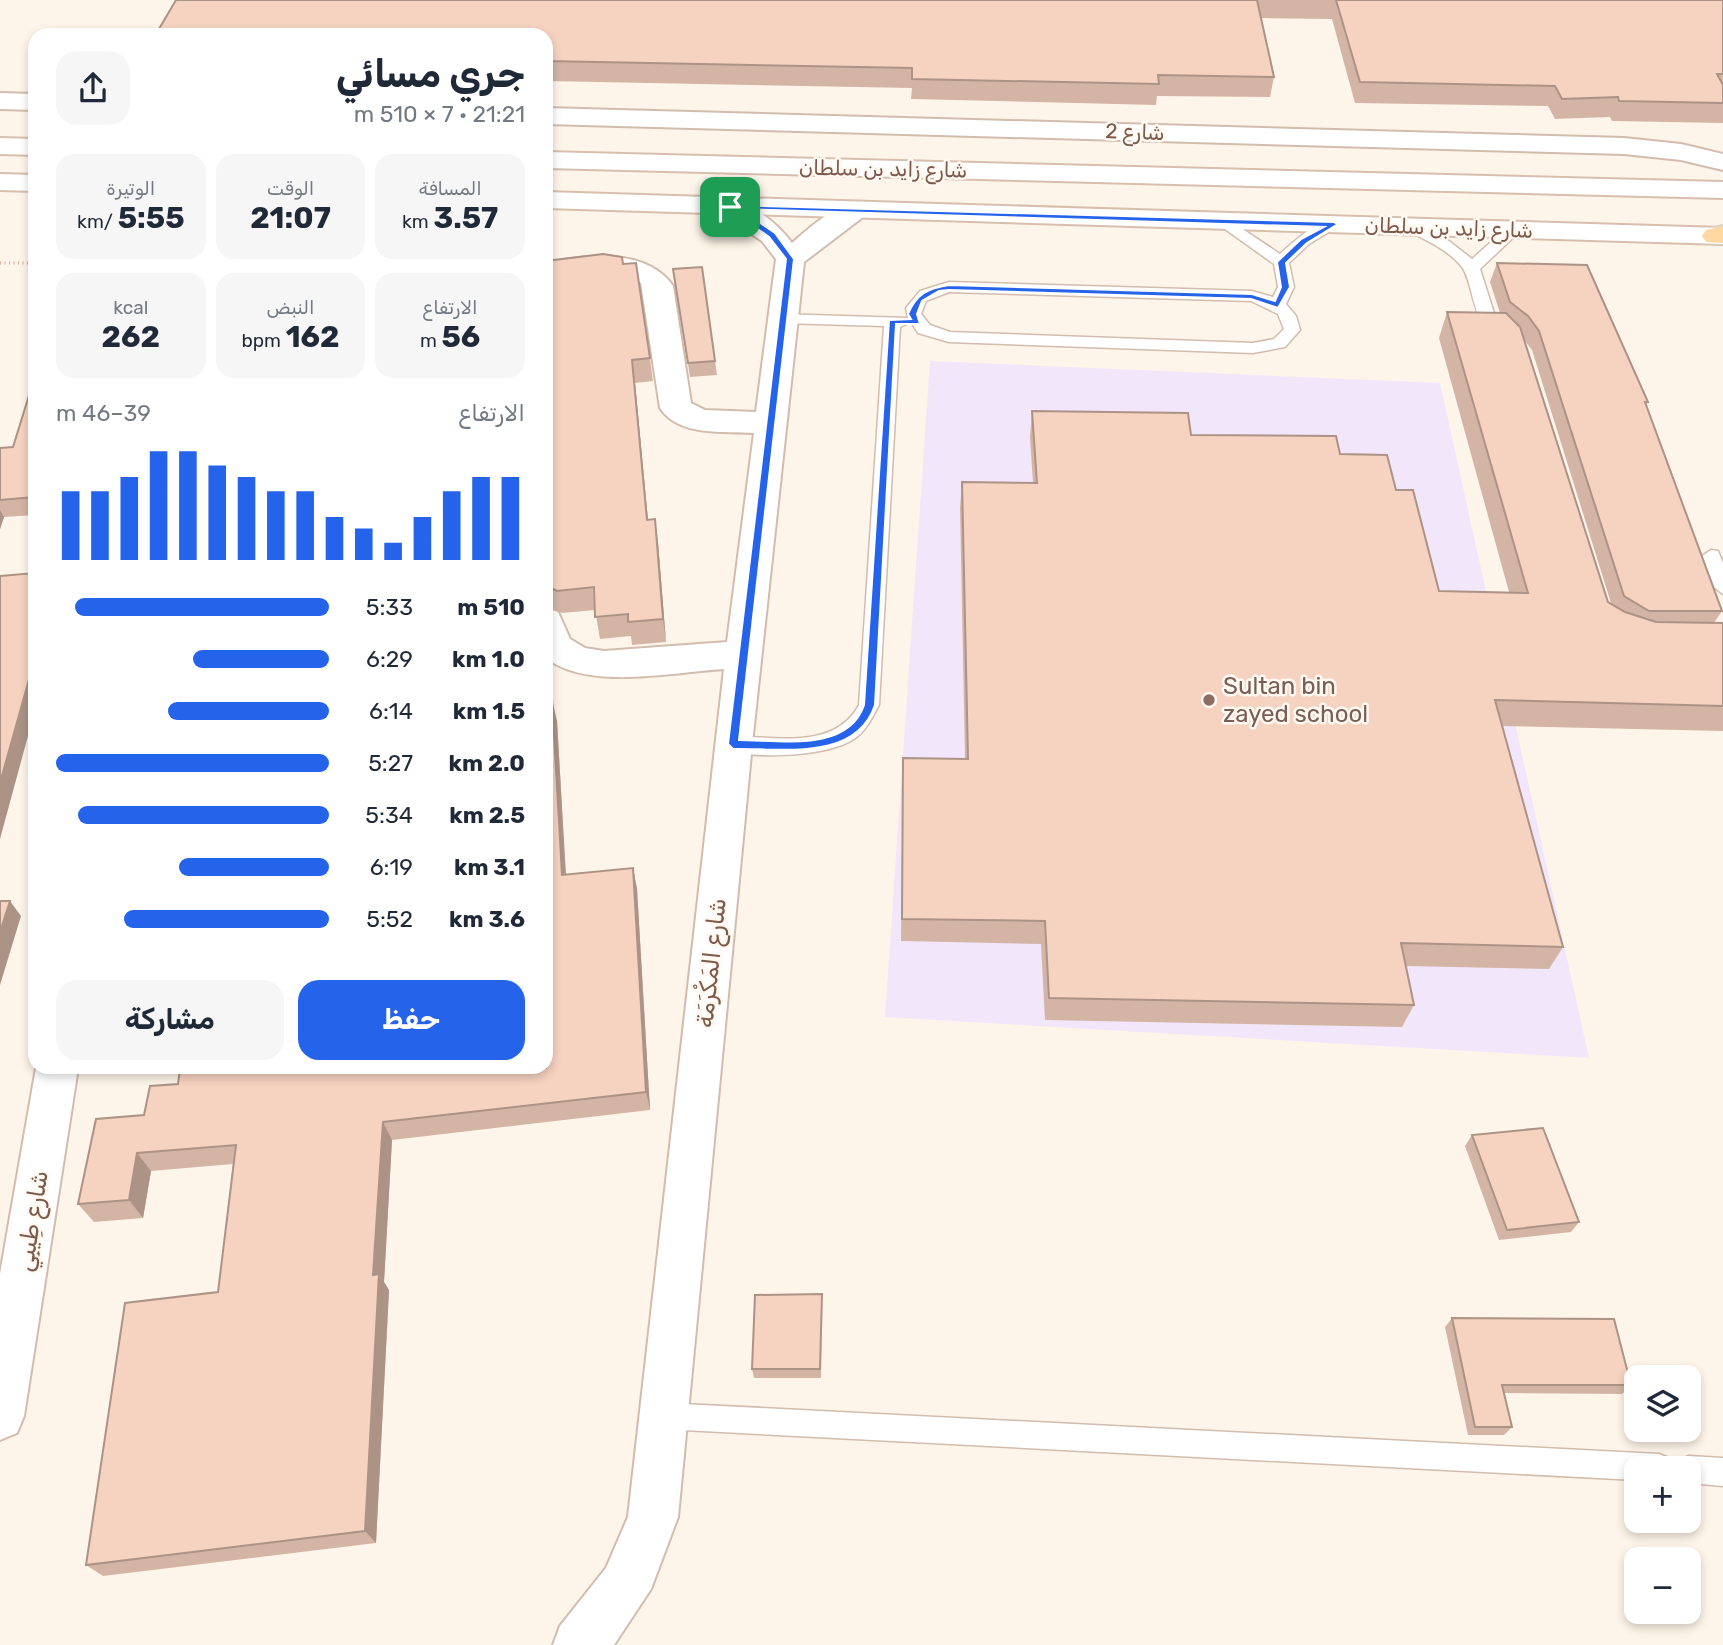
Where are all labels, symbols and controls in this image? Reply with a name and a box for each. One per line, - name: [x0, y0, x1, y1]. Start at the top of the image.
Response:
- button: share: [56, 51, 130, 125]
- text: جري مسائي: [336, 51, 525, 97]
- text: 21:21 · 7 × 510 m: [354, 100, 525, 128]
- street label: شارع 2: [1105, 118, 1165, 147]
- street label: شارع زايد بن سلطان: [799, 155, 967, 184]
- text: الوتيرة: [106, 177, 155, 200]
- text: الوقت: [267, 177, 314, 200]
- text: المسافة: [419, 177, 482, 200]
- pin: [700, 177, 760, 237]
- icon: arrive: [711, 188, 749, 226]
- text: 5:55: [118, 200, 185, 236]
- text: 21:07: [250, 200, 331, 236]
- text: 3.57: [433, 200, 498, 236]
- text: /km: [77, 210, 118, 233]
- text: km: [402, 210, 433, 233]
- street label: شارع زايد بن سلطان: [1364, 212, 1534, 245]
- text: kcal: [113, 296, 148, 319]
- text: النبض: [267, 296, 314, 319]
- text: الارتفاع: [423, 296, 478, 319]
- text: 262: [102, 319, 160, 355]
- text: 162: [286, 319, 340, 355]
- text: 56: [441, 319, 480, 355]
- text: bpm: [241, 329, 286, 352]
- text: m: [420, 329, 441, 352]
- text: 39–46 m: [56, 399, 151, 427]
- text: الارتفاع: [459, 399, 525, 427]
- text: 5:33: [366, 593, 413, 621]
- text: 510 m: [457, 593, 525, 621]
- text: 6:29: [366, 645, 413, 673]
- text: 1.0 km: [452, 645, 525, 673]
- place label: Sultan bin zayed school: [1223, 672, 1368, 728]
- marker: Sultan bin zayed school: [1201, 692, 1217, 708]
- text: 6:14: [369, 697, 413, 725]
- text: 1.5 km: [453, 697, 525, 725]
- text: 5:27: [368, 749, 413, 777]
- text: 2.0 km: [449, 749, 525, 777]
- text: 5:34: [365, 801, 413, 829]
- text: 2.5 km: [449, 801, 525, 829]
- text: 6:19: [370, 853, 413, 881]
- text: 3.1 km: [454, 853, 525, 881]
- street label: شارع المَكْرَمَة: [689, 897, 734, 1029]
- text: 5:52: [366, 905, 413, 933]
- text: 3.6 km: [449, 905, 525, 933]
- button: مشاركة: [56, 980, 284, 1060]
- button: حفظ: [298, 980, 525, 1060]
- street label: شارع طِيبِي: [10, 1168, 58, 1274]
- map controls: [1624, 1365, 1701, 1624]
- button: layers: [1624, 1365, 1701, 1442]
- button: +: [1624, 1456, 1701, 1533]
- button: −: [1624, 1547, 1701, 1624]

